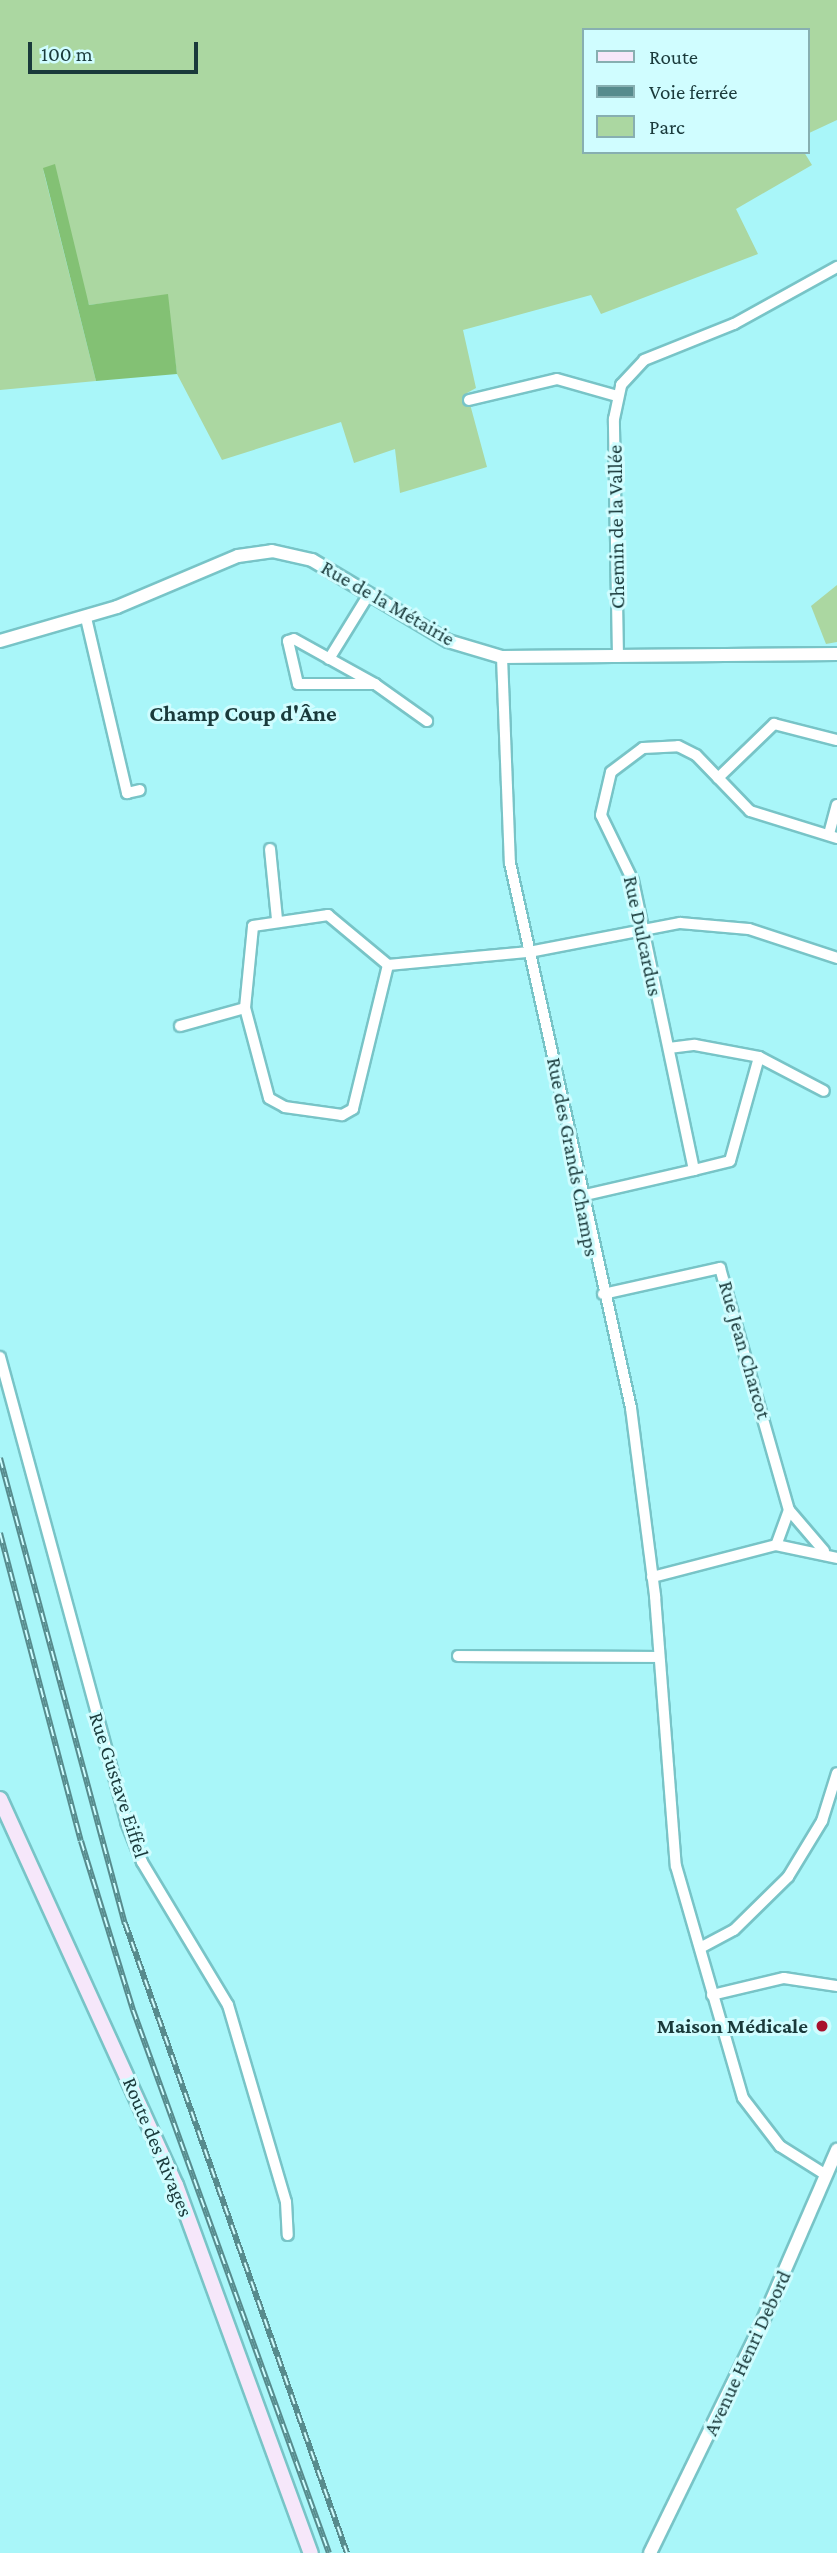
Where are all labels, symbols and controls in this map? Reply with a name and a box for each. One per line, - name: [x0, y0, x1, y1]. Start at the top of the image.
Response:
- scale bar: [32, 28, 201, 72]
- legend: [582, 28, 809, 154]
- text: 100 m: [41, 42, 93, 66]
- text: Route: [649, 45, 698, 69]
- text: Voie ferrée: [649, 80, 737, 104]
- text: Parc: [649, 115, 685, 139]
- street label: Chemin de la Vallée: [602, 445, 630, 609]
- street label: Rue de la Métairie: [317, 555, 459, 651]
- district label: Champ Coup d'Âne: [149, 699, 337, 727]
- street label: Rue Dulcardus: [618, 874, 668, 998]
- street label: Rue des Grands Champs: [541, 1055, 605, 1259]
- street label: Rue Jean Charcot: [713, 1278, 777, 1422]
- street label: Rue Gustave Eiffel: [84, 1709, 154, 1861]
- place label: Maison Médicale: [657, 2013, 808, 2039]
- marker: Maison Médicale: [814, 2018, 830, 2034]
- street label: Route des Rivages: [117, 2073, 199, 2221]
- street label: Avenue Henri Debord: [698, 2266, 796, 2440]

